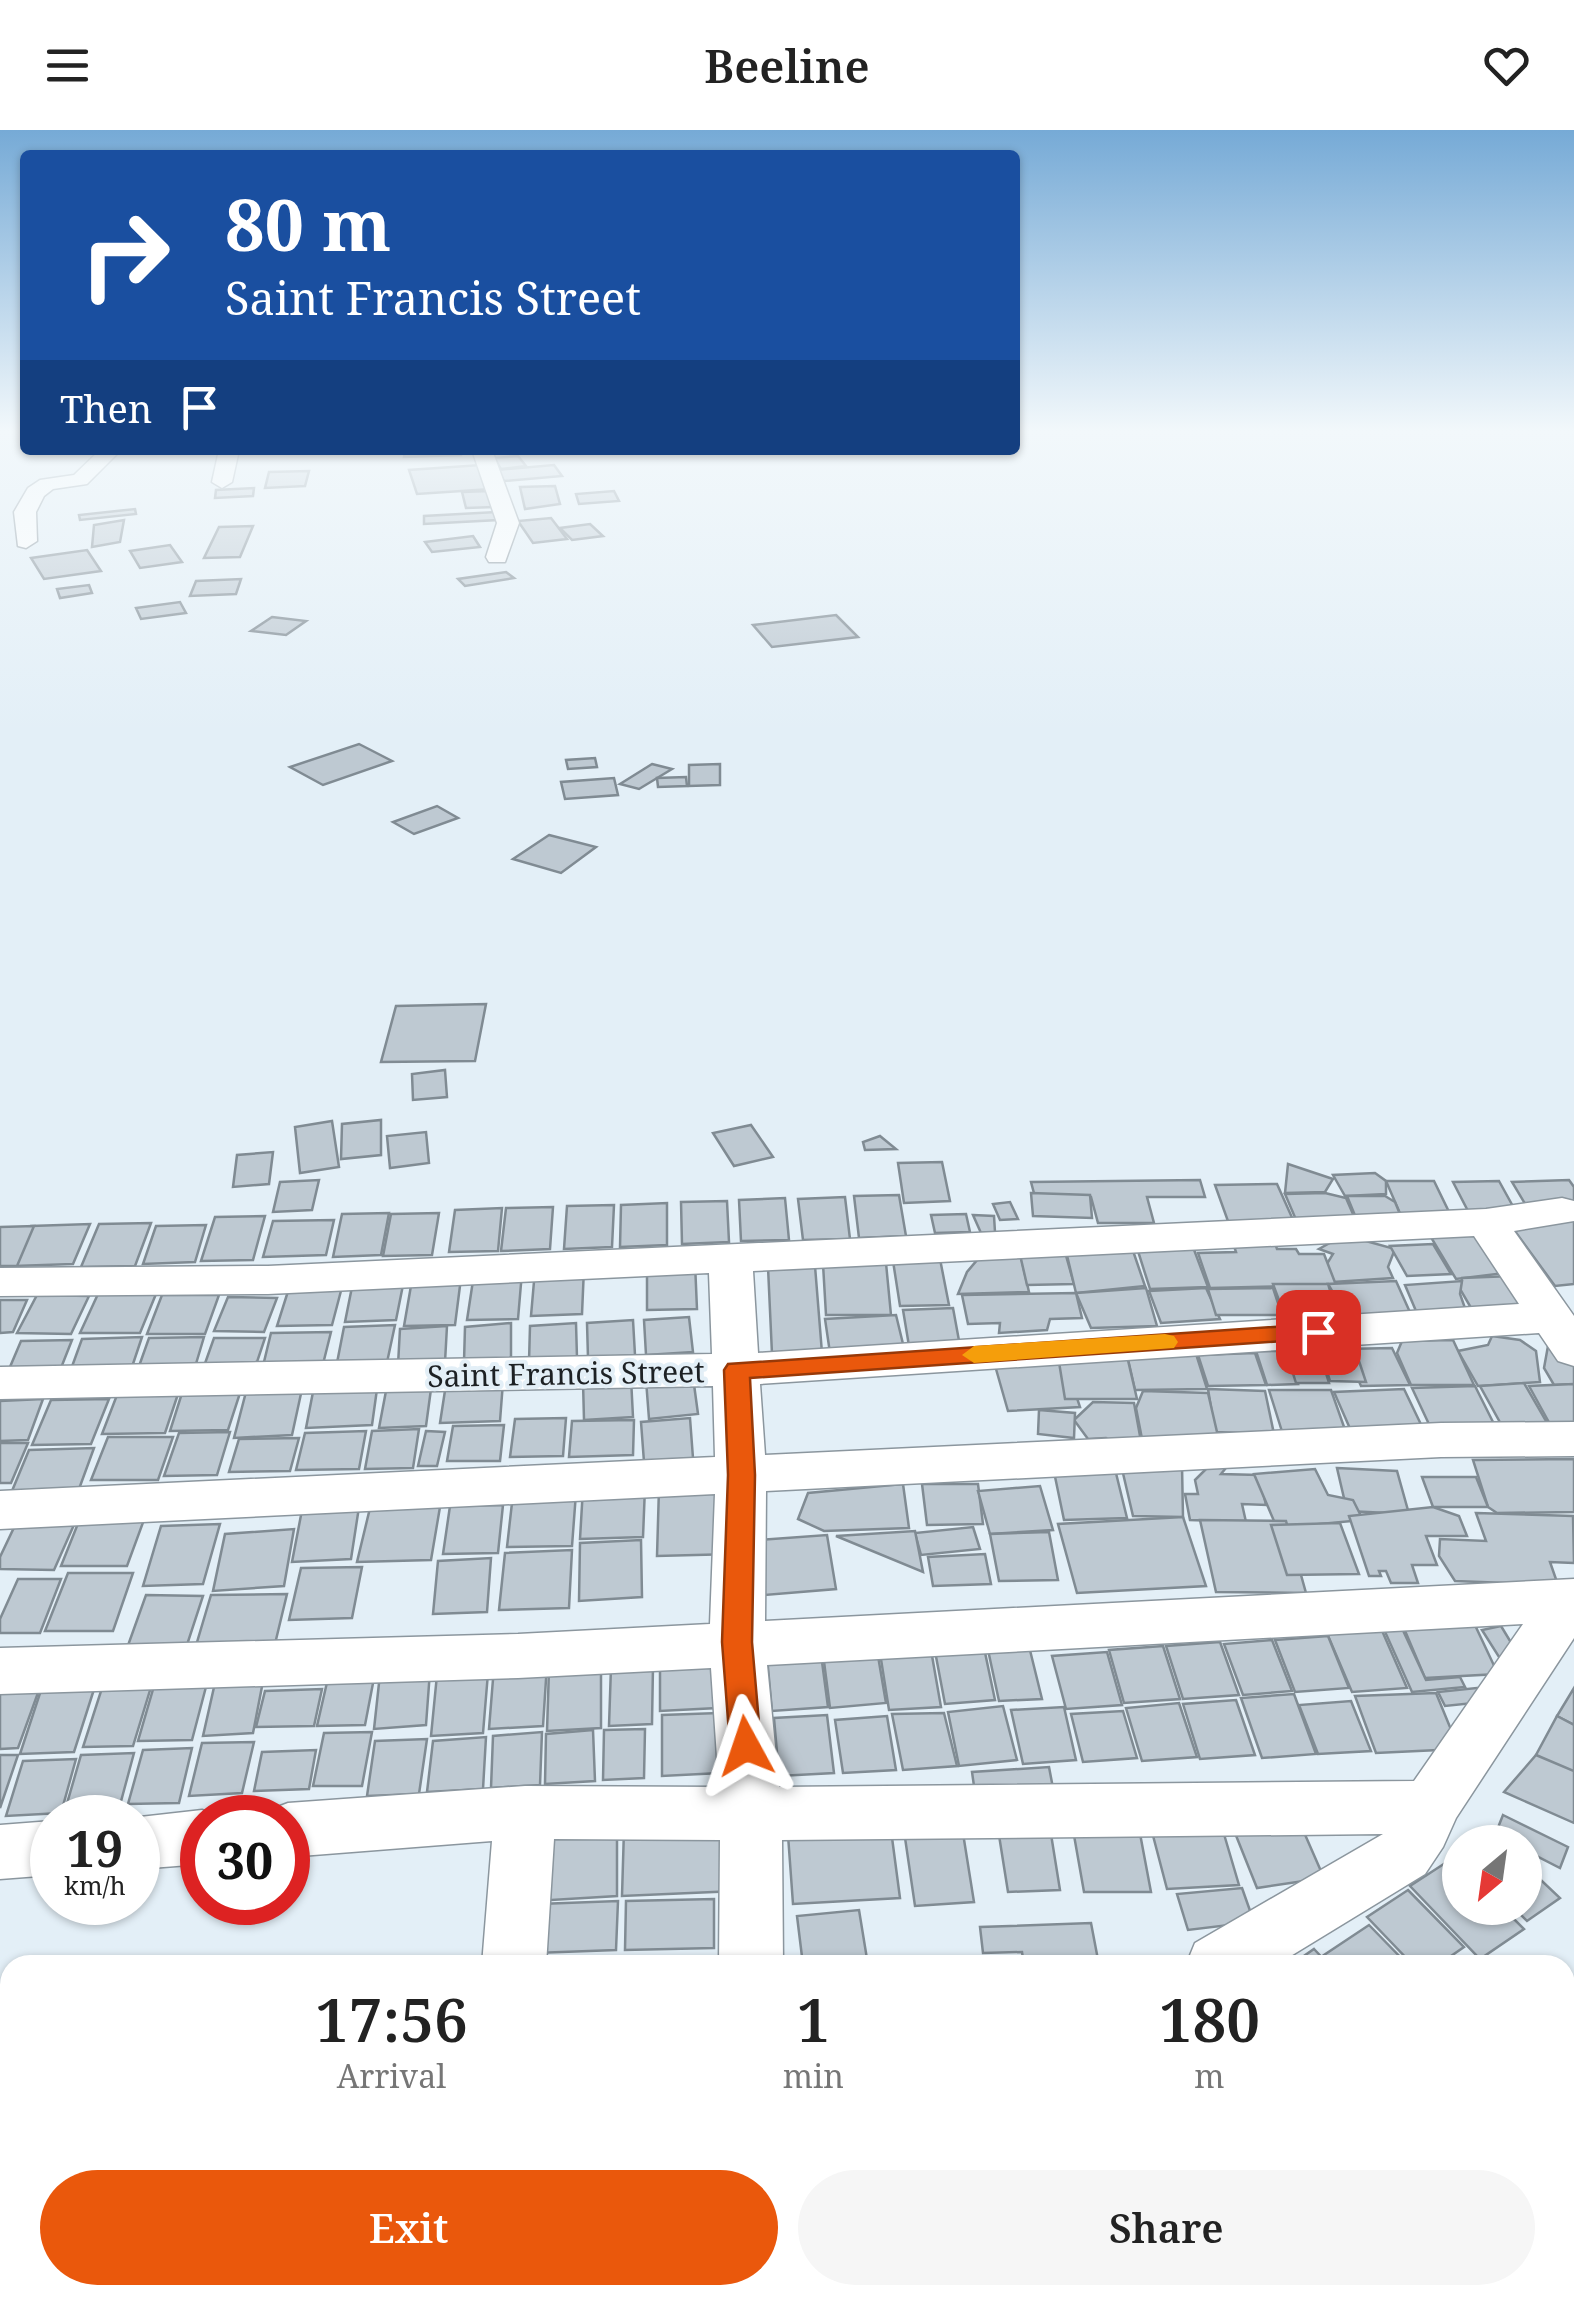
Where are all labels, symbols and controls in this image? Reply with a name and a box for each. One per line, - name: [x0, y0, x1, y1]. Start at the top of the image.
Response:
- text: Beeline: [704, 35, 870, 96]
- icon: menu: [40, 38, 95, 93]
- icon: heart: [1479, 38, 1534, 93]
- text: 80 m: [225, 176, 391, 272]
- icon: right: [60, 190, 190, 320]
- text: Saint Francis Street: [225, 267, 641, 328]
- icon: arrive: [172, 380, 227, 435]
- text: Then: [60, 382, 152, 434]
- pin: [1276, 1290, 1361, 1375]
- icon: arrive: [1291, 1305, 1346, 1360]
- street label: Saint Francis Street: [427, 1350, 705, 1396]
- position arrow: [694, 1694, 798, 1798]
- speed limit sign: 30: [180, 1795, 310, 1925]
- text: 19: [67, 1814, 123, 1882]
- north arrow: [1442, 1825, 1542, 1925]
- map controls: [1442, 1825, 1542, 1925]
- text: km/h: [64, 1868, 126, 1902]
- text: 17:56: [315, 1978, 468, 2060]
- text: 1: [796, 1978, 830, 2060]
- text: 180: [1159, 1978, 1260, 2060]
- text: Arrival: [337, 2054, 446, 2097]
- text: min: [783, 2054, 844, 2097]
- text: m: [1194, 2054, 1225, 2097]
- button: Exit: [40, 2170, 778, 2285]
- button: Share: [798, 2170, 1535, 2285]

